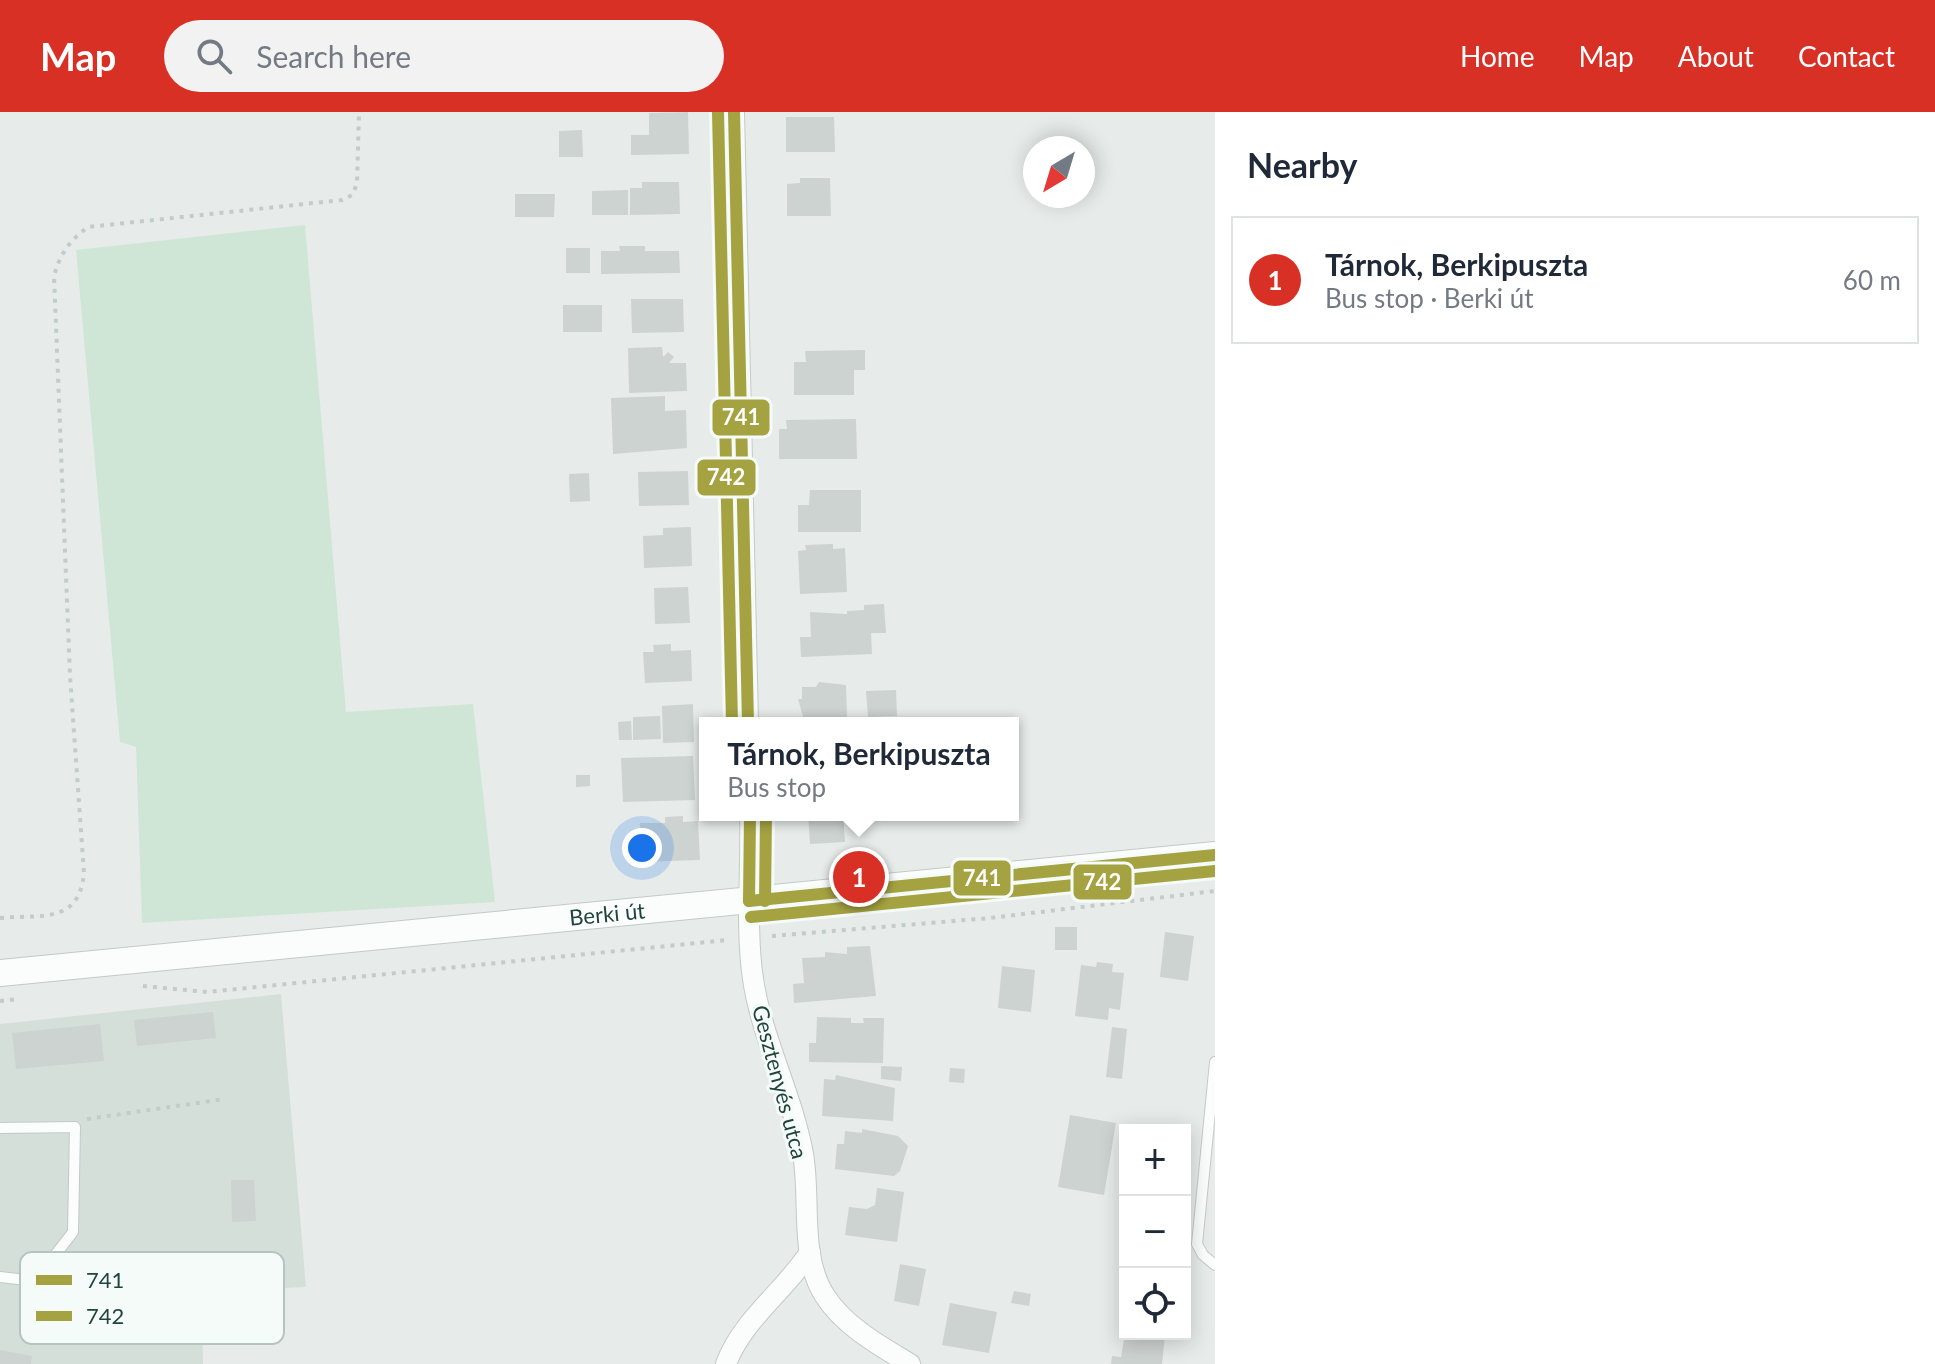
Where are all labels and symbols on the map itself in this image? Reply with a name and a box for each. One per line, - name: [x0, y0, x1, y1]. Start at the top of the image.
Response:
- north arrow: [1023, 136, 1095, 208]
- line badge: 741: [711, 398, 771, 437]
- text: 741: [722, 403, 760, 430]
- line badge: 742: [696, 458, 757, 497]
- text: 742: [707, 463, 745, 490]
- your location: [622, 828, 662, 868]
- pin: 1: [833, 847, 885, 907]
- line badge: 741: [952, 859, 1012, 897]
- line badge: 742: [1072, 863, 1133, 901]
- text: 741: [963, 864, 1001, 891]
- text: 742: [1083, 868, 1121, 895]
- street label: Berki út: [568, 896, 646, 931]
- street label: Gesztenyés utca: [747, 1002, 814, 1162]
- legend: [20, 1252, 284, 1344]
- text: 741: [86, 1266, 124, 1293]
- text: 742: [86, 1302, 124, 1329]

